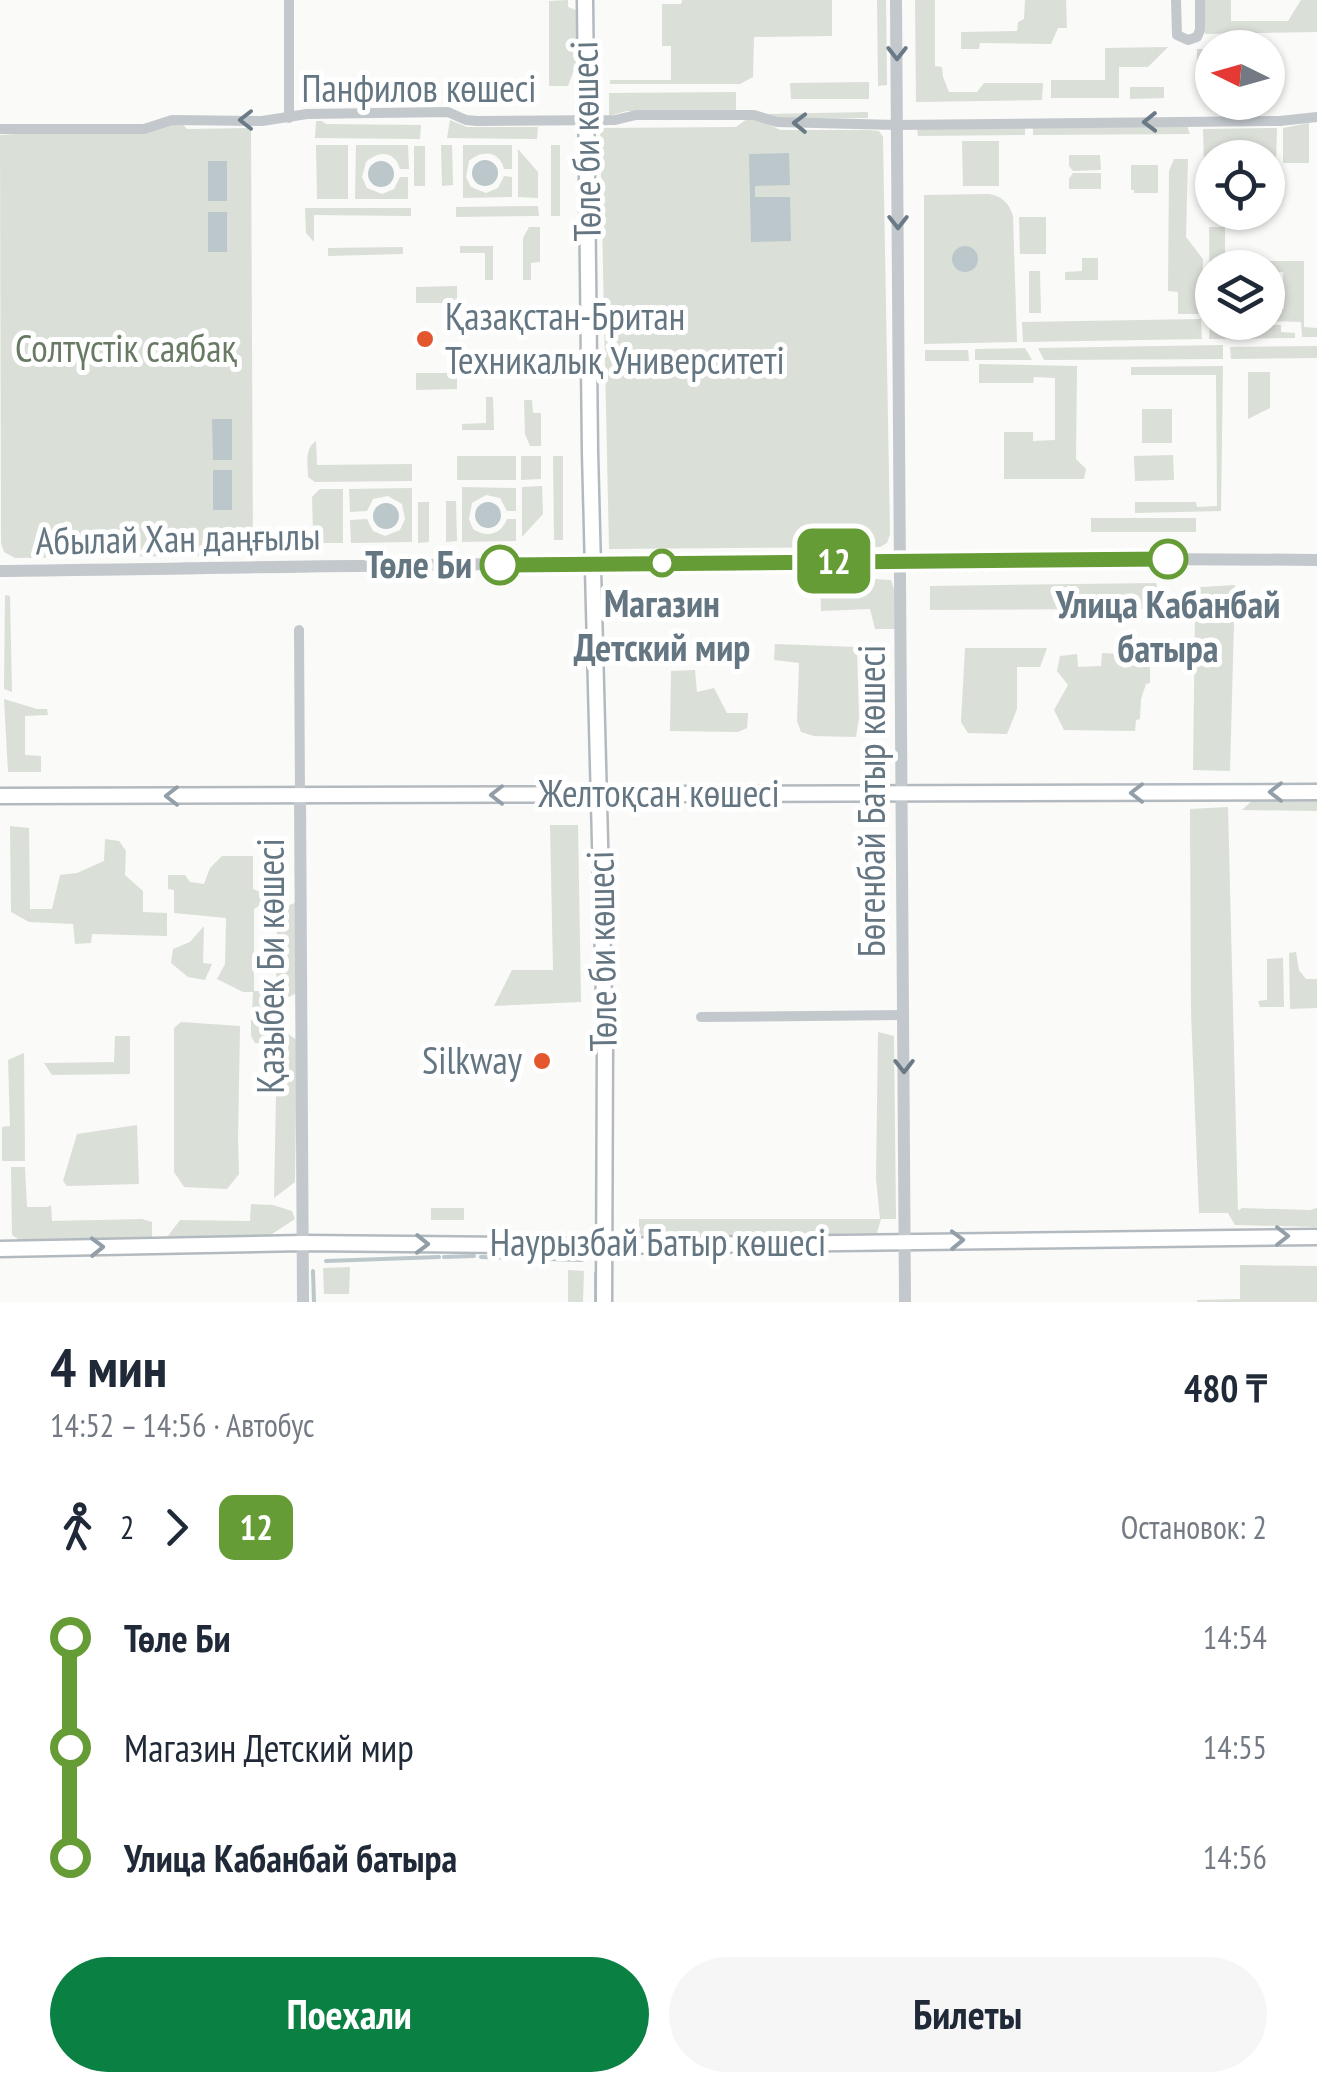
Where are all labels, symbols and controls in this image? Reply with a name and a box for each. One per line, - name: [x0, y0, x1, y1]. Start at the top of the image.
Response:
- north arrow: [1195, 30, 1285, 120]
- map controls: [1195, 30, 1285, 340]
- street label: Төле би көшесі: [558, 40, 611, 242]
- one-way arrow: [886, 46, 908, 61]
- street label: Панфилов көшесі: [301, 63, 537, 112]
- one-way arrow: [237, 109, 252, 131]
- one-way arrow: [791, 112, 807, 133]
- one-way arrow: [1141, 112, 1157, 133]
- button: locate: [1195, 140, 1285, 230]
- one-way arrow: [887, 216, 909, 231]
- button: layers: [1195, 250, 1285, 340]
- place label: Қазақстан-Британ Техникалық Университеті: [445, 291, 785, 384]
- park label: Солтүстік саябақ: [15, 323, 237, 372]
- marker: Қазақстан-Британ Техникалық Университеті: [414, 328, 436, 350]
- street label: Абылай Хан даңғылы: [35, 511, 321, 564]
- line badge: 12: [789, 528, 879, 594]
- text: 12: [817, 538, 851, 584]
- place label: Төле Би: [365, 539, 472, 588]
- marker: Улица Кабанбай батыра: [1149, 540, 1187, 578]
- marker: Төле Би: [481, 546, 519, 584]
- marker: Магазин Детский мир: [649, 550, 675, 576]
- place label: Магазин Детский мир: [574, 578, 750, 671]
- place label: Улица Кабанбай батыра: [1055, 579, 1280, 672]
- street label: Бөгенбай Батыр көшесі: [846, 645, 895, 957]
- street label: Желтоқсан көшесі: [537, 768, 780, 817]
- one-way arrow: [1267, 781, 1282, 803]
- one-way arrow: [1129, 782, 1144, 804]
- one-way arrow: [489, 784, 504, 806]
- one-way arrow: [164, 785, 180, 807]
- street label: Қазыбек Би көшесі: [245, 838, 294, 1094]
- street label: Төле би көшесі: [574, 850, 627, 1052]
- place label: Silkway: [422, 1035, 523, 1084]
- marker: Silkway: [531, 1050, 553, 1072]
- one-way arrow: [893, 1058, 914, 1074]
- street label: Наурызбай Батыр көшесі: [490, 1217, 826, 1266]
- one-way arrow: [1276, 1225, 1291, 1247]
- one-way arrow: [950, 1230, 966, 1251]
- one-way arrow: [416, 1233, 431, 1255]
- one-way arrow: [90, 1236, 106, 1258]
- text: 4 мин: [50, 1331, 167, 1402]
- text: 480 ₸: [1184, 1363, 1267, 1412]
- text: 14:52 – 14:56 · Автобус: [50, 1404, 314, 1446]
- icon: walk: [50, 1500, 105, 1555]
- icon: forward: [149, 1500, 204, 1555]
- text: 12: [239, 1504, 273, 1550]
- text: 2: [120, 1506, 134, 1548]
- text: Остановок: 2: [1121, 1506, 1267, 1548]
- text: Төле Би: [124, 1613, 231, 1662]
- text: 14:54: [1203, 1616, 1267, 1658]
- text: Магазин Детский мир: [124, 1723, 414, 1772]
- text: 14:55: [1203, 1726, 1267, 1768]
- text: Улица Кабанбай батыра: [124, 1833, 457, 1882]
- text: 14:56: [1203, 1836, 1267, 1878]
- button: Поехали: [50, 1957, 649, 2072]
- button: Билеты: [669, 1957, 1267, 2072]

